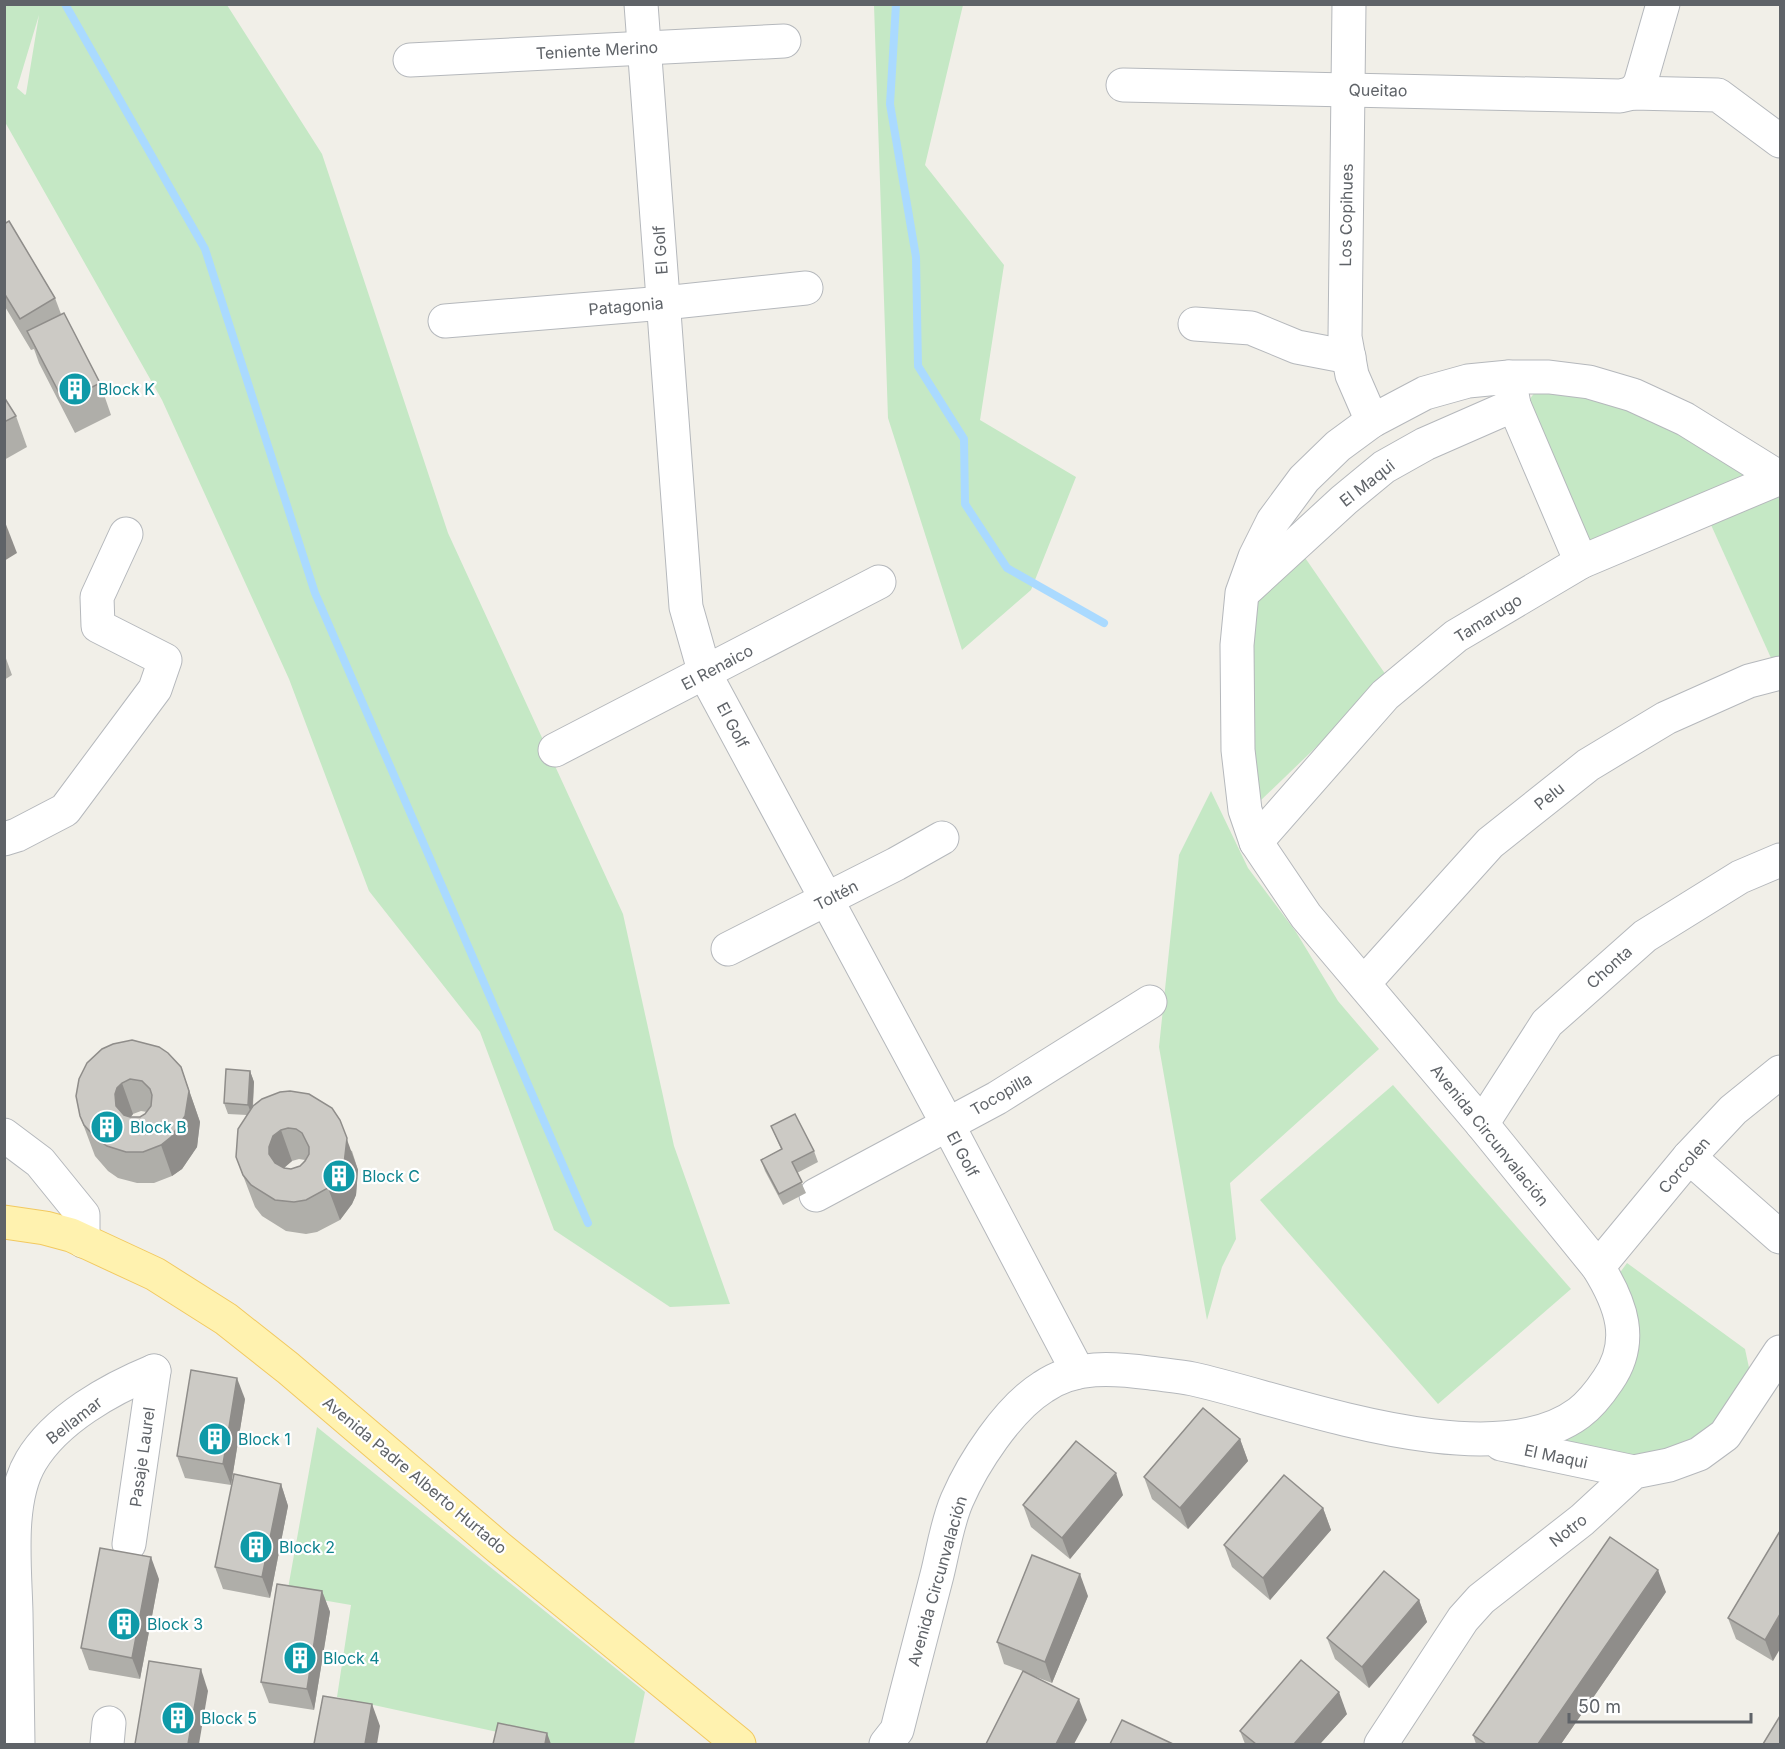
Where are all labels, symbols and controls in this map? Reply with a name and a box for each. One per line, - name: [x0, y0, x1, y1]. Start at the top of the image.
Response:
- street label: Teniente Merino: [535, 37, 659, 63]
- street label: Queitao: [1348, 79, 1408, 101]
- street label: Los Copihues: [1335, 163, 1357, 267]
- street label: El Golf: [648, 225, 672, 275]
- street label: Patagonia: [588, 293, 664, 319]
- building icon: Block K: [57, 371, 93, 407]
- place label: Block K: [98, 379, 155, 399]
- street label: El Maqui: [1335, 455, 1399, 511]
- street label: Tamarugo: [1450, 589, 1526, 647]
- street label: El Renaico: [678, 640, 756, 694]
- street label: El Golf: [713, 699, 753, 752]
- street label: Pelu: [1530, 778, 1568, 814]
- street label: Toltén: [811, 876, 861, 914]
- street label: Chonta: [1582, 941, 1636, 993]
- street label: Avenida Circunvalación: [1427, 1060, 1553, 1210]
- street label: Tocopilla: [967, 1068, 1035, 1120]
- building icon: Block B: [89, 1109, 125, 1145]
- place label: Block B: [130, 1117, 187, 1137]
- street label: El Golf: [943, 1128, 983, 1181]
- street label: Corcolen: [1654, 1133, 1714, 1197]
- building icon: Block C: [321, 1158, 357, 1194]
- place label: Block C: [362, 1166, 420, 1186]
- street label: Bellamar: [42, 1392, 106, 1448]
- street label: Avenida Padre Alberto Hurtado: [319, 1392, 511, 1558]
- street label: Pasaje Laurel: [125, 1406, 159, 1508]
- building icon: Block 1: [197, 1421, 233, 1457]
- place label: Block 1: [238, 1429, 291, 1449]
- street label: El Maqui: [1522, 1440, 1590, 1472]
- street label: Avenida Circunvalación: [903, 1493, 971, 1669]
- street label: Notro: [1545, 1509, 1591, 1551]
- building icon: Block 2: [238, 1529, 274, 1565]
- place label: Block 2: [279, 1537, 335, 1557]
- building icon: Block 3: [106, 1606, 142, 1642]
- place label: Block 3: [147, 1614, 203, 1634]
- building icon: Block 4: [282, 1640, 318, 1676]
- place label: Block 4: [323, 1648, 380, 1668]
- scale bar: [1569, 1686, 1750, 1724]
- text: 50 m: [1578, 1696, 1621, 1717]
- building icon: Block 5: [160, 1700, 196, 1736]
- place label: Block 5: [201, 1708, 257, 1728]

